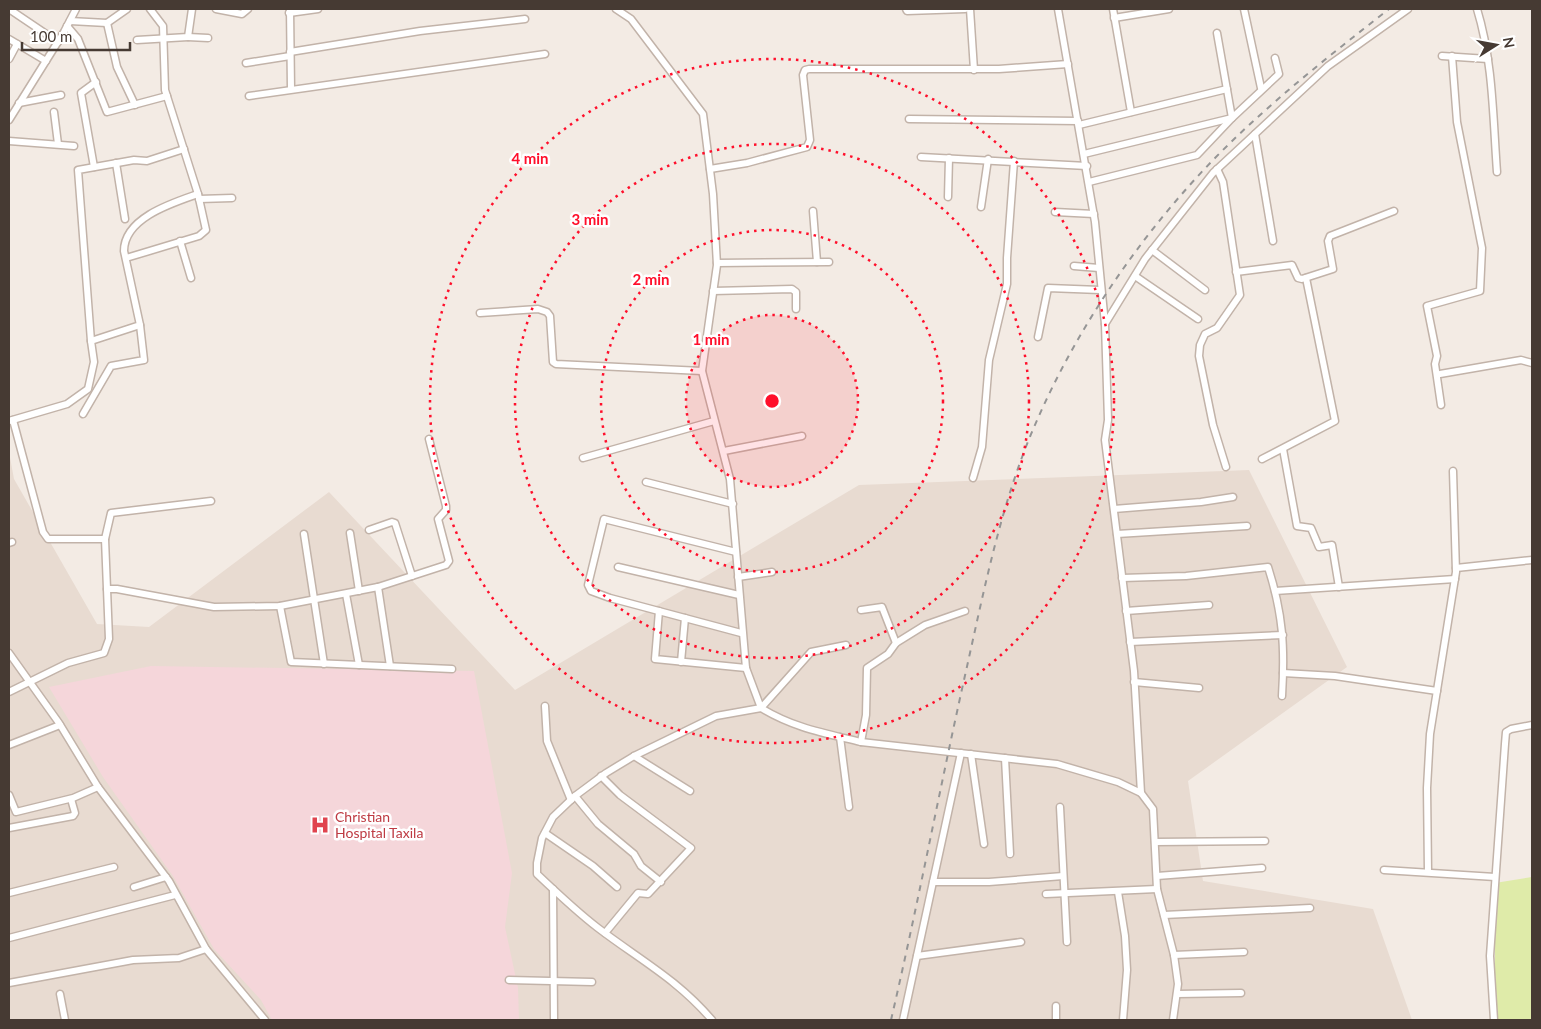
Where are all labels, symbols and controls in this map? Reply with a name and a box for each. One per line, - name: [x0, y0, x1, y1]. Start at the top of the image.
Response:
- scale bar: [22, 20, 130, 52]
- north arrow: [1471, 20, 1521, 70]
- text: 100 m: [30, 27, 72, 45]
- text: N: [1500, 36, 1519, 49]
- text: 4 min: [511, 149, 549, 167]
- text: 3 min: [571, 210, 609, 228]
- text: 2 min: [632, 270, 670, 288]
- text: 1 min: [692, 330, 730, 348]
- centre of rings: [763, 392, 781, 410]
- place label: Christian Hospital Taxila: [335, 808, 423, 841]
- hospital icon: Christian Hospital Taxila: [309, 814, 331, 836]

